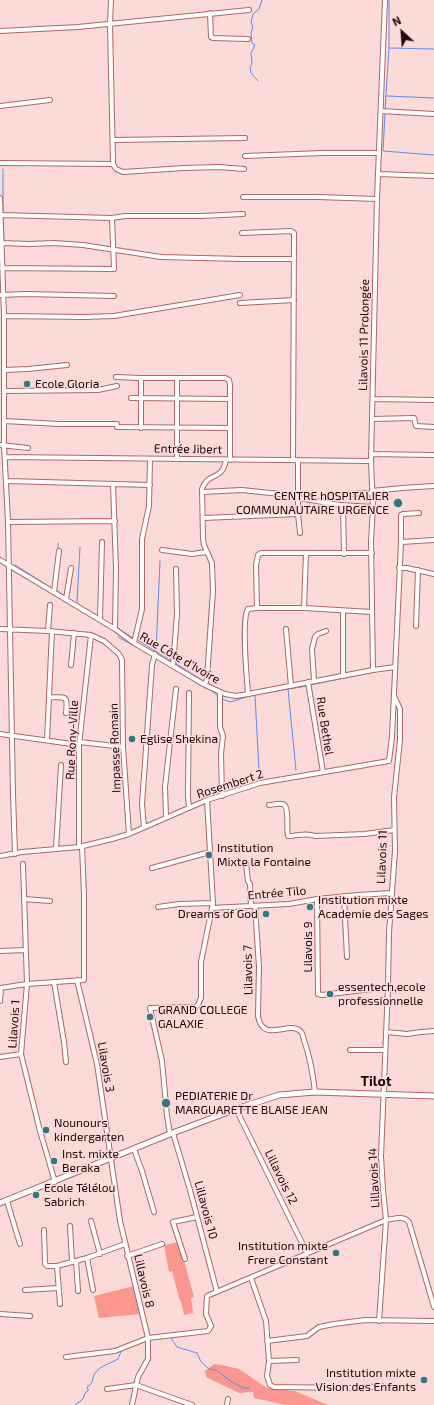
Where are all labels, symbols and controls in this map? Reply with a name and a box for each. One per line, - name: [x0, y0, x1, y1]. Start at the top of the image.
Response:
- north arrow: [382, 12, 422, 52]
- text: N: [390, 13, 403, 28]
- street label: Lilavois 11 Prolongée: [356, 279, 372, 391]
- place label: Ecole Gloria: [35, 377, 99, 391]
- marker: Ecole Gloria: [22, 379, 32, 389]
- street label: Entrée Jibert: [154, 441, 222, 457]
- place label: CENTRE hOSPITALIER COMMUNAUTAIRE URGENCE: [236, 489, 389, 517]
- marker: CENTRE hOSPITALIER COMMUNAUTAIRE URGENCE: [392, 497, 404, 509]
- street label: Rue Côte d'Ivoire: [137, 629, 223, 687]
- street label: Rue Bethel: [313, 696, 337, 756]
- street label: Rue Rony-Ville: [63, 700, 81, 780]
- street label: Impasse Romain: [106, 703, 124, 793]
- place label: Eglise Shekina: [140, 732, 218, 746]
- marker: Eglise Shekina: [127, 734, 137, 744]
- street label: Rosembert 2: [195, 766, 265, 802]
- street label: Lilavois 11: [374, 830, 390, 884]
- place label: Institution Mixte la Fontaine: [217, 841, 311, 869]
- marker: Institution Mixte la Fontaine: [204, 850, 214, 860]
- street label: Entrée Tilo: [247, 883, 307, 903]
- place label: Institution mixte Academie des Sages: [318, 893, 428, 921]
- marker: Institution mixte Academie des Sages: [305, 902, 315, 912]
- place label: Dreams of God: [178, 907, 258, 921]
- marker: Dreams of God: [261, 909, 271, 919]
- street label: Lilavois 9: [301, 921, 315, 973]
- street label: Lilavois 7: [240, 945, 256, 995]
- place label: essentech,ecole professionnelle: [338, 980, 426, 1008]
- marker: essentech,ecole professionnelle: [325, 989, 335, 999]
- street label: Lilavois 1: [5, 999, 23, 1049]
- place label: GRAND COLLEGE GALAXIE: [158, 1003, 247, 1031]
- marker: GRAND COLLEGE GALAXIE: [145, 1012, 155, 1022]
- street label: Lilavois 3: [94, 1041, 118, 1093]
- district label: Tilot: [361, 1073, 391, 1089]
- place label: PEDIATERIE Dr MARGUARETTE BLAISE JEAN: [175, 1089, 328, 1117]
- marker: PEDIATERIE Dr MARGUARETTE BLAISE JEAN: [160, 1097, 172, 1109]
- place label: Nounours kindergarten: [54, 1116, 124, 1144]
- marker: Nounours kindergarten: [41, 1125, 51, 1135]
- place label: Inst. mixte Beraka: [62, 1147, 119, 1175]
- street label: Lillavois 12: [262, 1147, 300, 1207]
- street label: Lillavois 14: [365, 1148, 383, 1208]
- marker: Inst. mixte Beraka: [49, 1156, 59, 1166]
- street label: Lillavois 10: [191, 1179, 221, 1241]
- place label: Ecole Télélou Sabrich: [44, 1181, 115, 1209]
- marker: Ecole Télélou Sabrich: [31, 1190, 41, 1200]
- place label: Institution mixte Frere Constant: [238, 1239, 328, 1267]
- marker: Institution mixte Frere Constant: [331, 1248, 341, 1258]
- street label: Lillavois 8: [131, 1253, 157, 1309]
- place label: Institution mixte Vision des Enfants: [316, 1366, 416, 1394]
- marker: Institution mixte Vision des Enfants: [419, 1375, 429, 1385]

